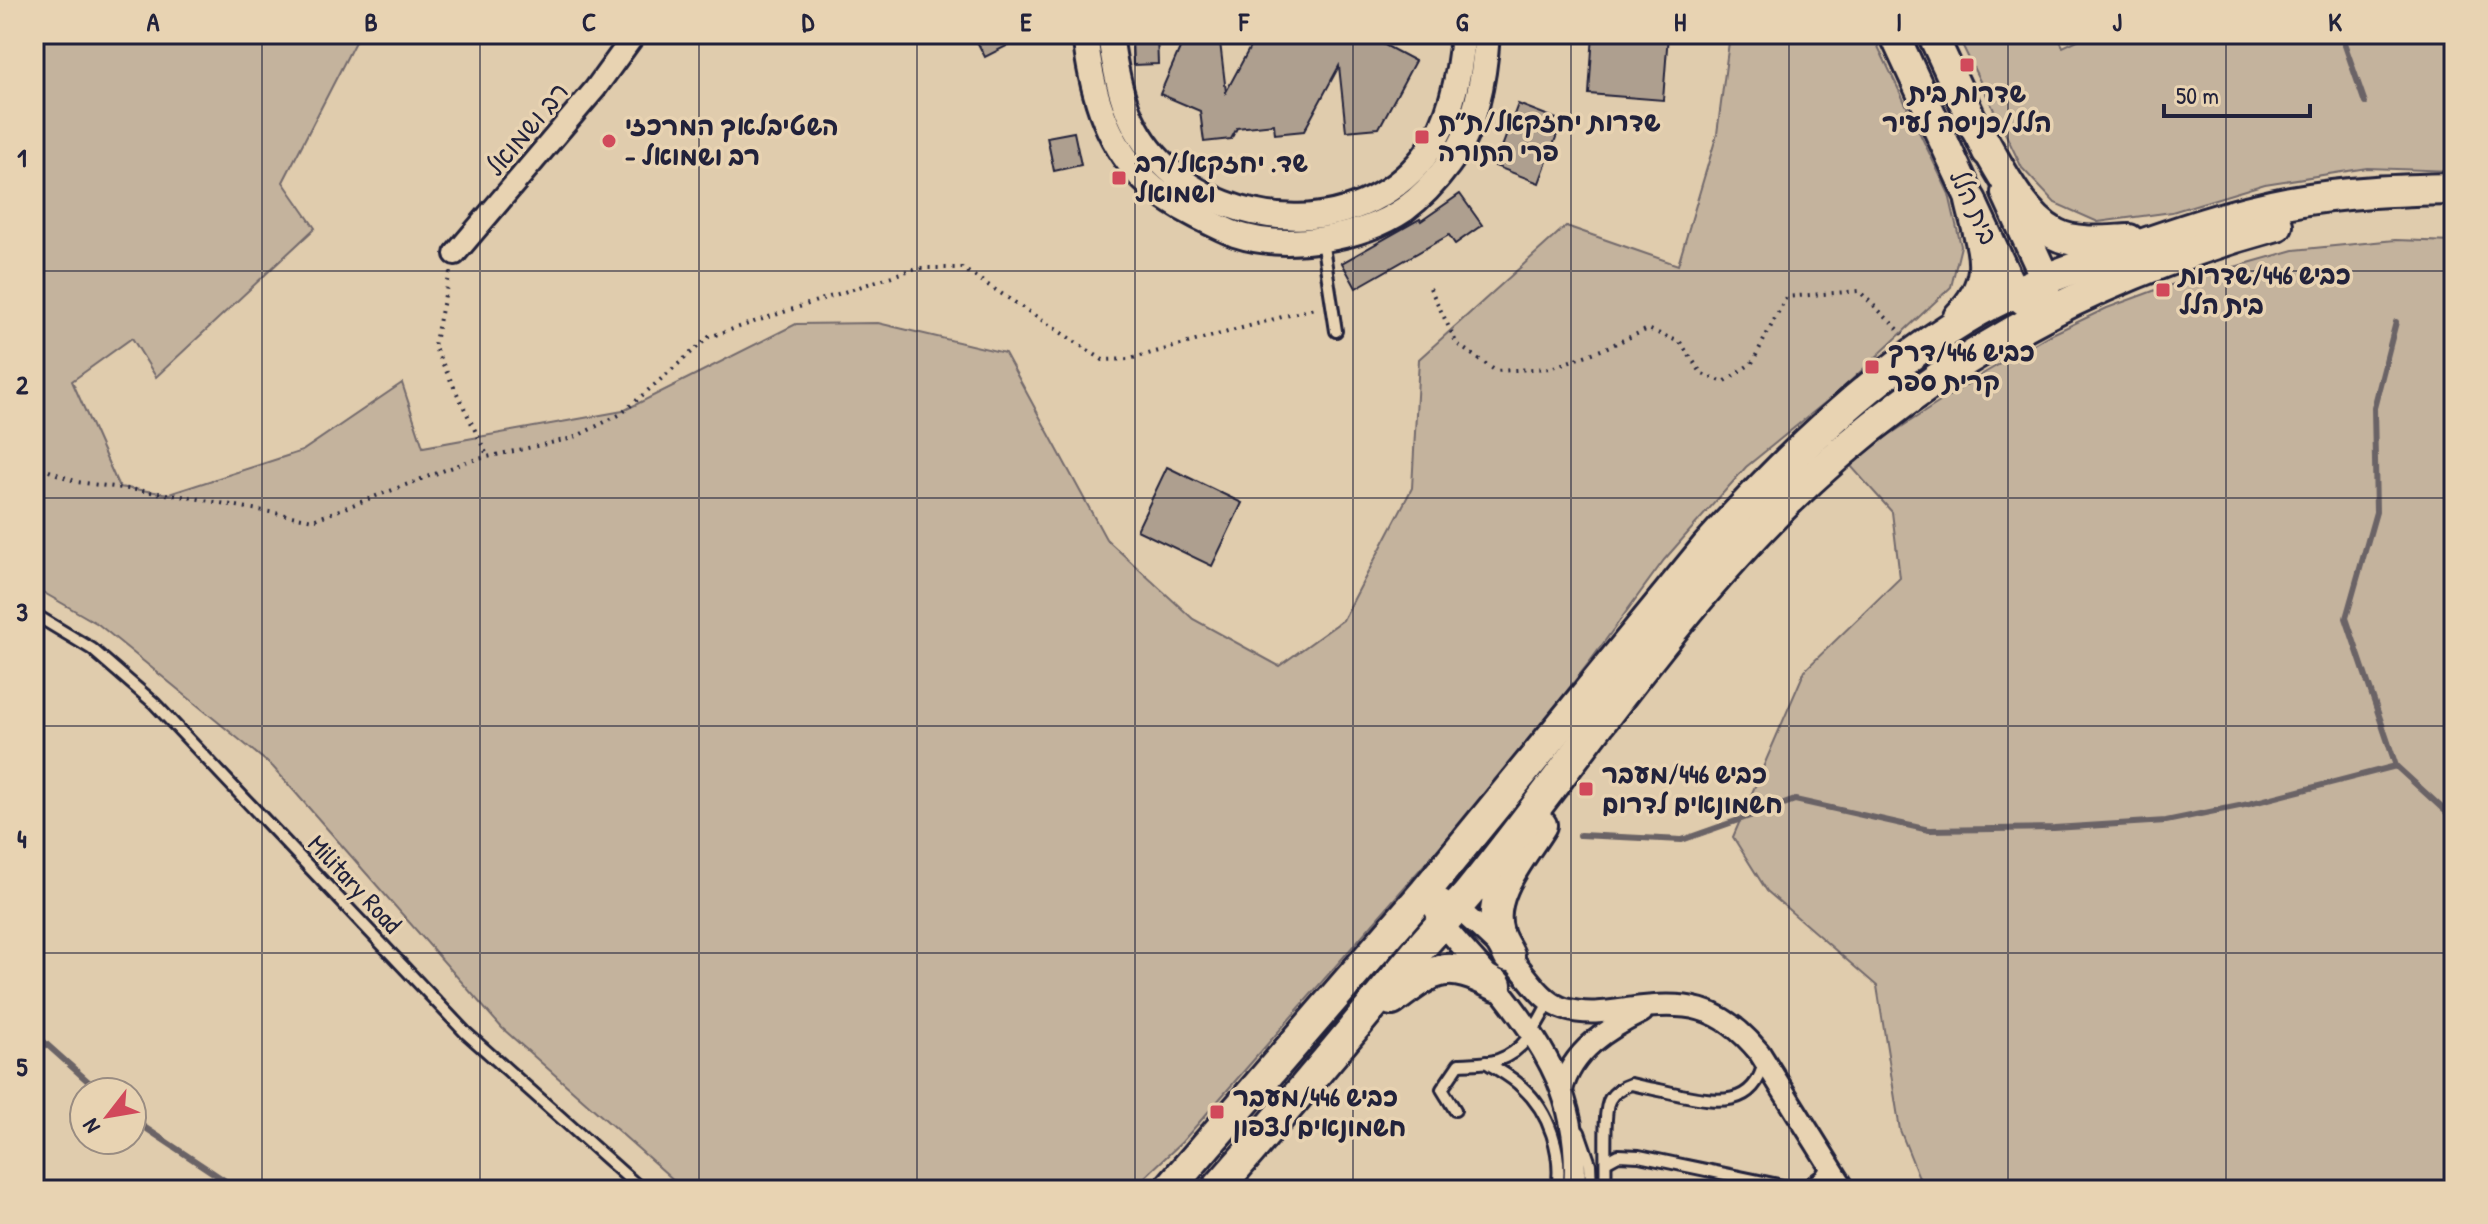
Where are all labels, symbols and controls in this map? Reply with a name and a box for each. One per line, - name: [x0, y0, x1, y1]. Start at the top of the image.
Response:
- text: A: [147, 4, 160, 39]
- text: B: [364, 4, 378, 39]
- text: C: [582, 4, 596, 39]
- text: D: [802, 4, 815, 39]
- text: E: [1020, 4, 1032, 39]
- text: F: [1238, 4, 1250, 39]
- text: G: [1456, 4, 1469, 39]
- text: H: [1674, 4, 1686, 39]
- text: I: [1896, 4, 1902, 39]
- text: J: [2112, 4, 2122, 39]
- text: K: [2328, 4, 2342, 39]
- marker: שדרות בית הלל/כניסה לעיר: [1958, 56, 1976, 74]
- scale bar: [2164, 68, 2310, 118]
- street label: רב ושמואל: [477, 74, 576, 183]
- place label: שדרות בית הלל/כניסה לעיר: [1882, 75, 2052, 140]
- text: 50 m: [2176, 79, 2219, 111]
- place label: שדרות יחזקאל/ת״ת פרי התורה: [1438, 104, 1661, 169]
- place label: השטיבלאך המרכזי - רב ושמואל: [625, 108, 839, 173]
- marker: שדרות יחזקאל/ת״ת פרי התורה: [1413, 128, 1431, 146]
- marker: השטיבלאך המרכזי - רב ושמואל: [600, 132, 618, 150]
- text: 1: [17, 140, 27, 175]
- place label: שד. יחזקאל/רב ושמואל: [1134, 145, 1308, 210]
- street label: בית הלל: [1942, 164, 2007, 250]
- marker: שד. יחזקאל/רב ושמואל: [1110, 169, 1128, 187]
- place label: כביש 446/שדרות בית הלל: [2177, 257, 2351, 322]
- marker: כביש 446/שדרות בית הלל: [2154, 281, 2172, 299]
- place label: כביש 446/דרך קרית ספר: [1888, 334, 2035, 399]
- marker: כביש 446/דרך קרית ספר: [1863, 358, 1881, 376]
- text: 2: [16, 367, 29, 402]
- text: 3: [16, 594, 28, 629]
- place label: כביש 446/מעבר חשמונאים לדרום: [1602, 756, 1783, 821]
- marker: כביש 446/מעבר חשמונאים לדרום: [1577, 780, 1595, 798]
- text: 4: [17, 821, 27, 856]
- street label: Military Road: [301, 827, 410, 940]
- text: 5: [17, 1049, 28, 1084]
- north arrow: [68, 1076, 148, 1156]
- place label: כביש 446/מעבר חשמונאים לצפון: [1233, 1079, 1406, 1144]
- marker: כביש 446/מעבר חשמונאים לצפון: [1208, 1103, 1226, 1121]
- text: N: [75, 1113, 107, 1139]

